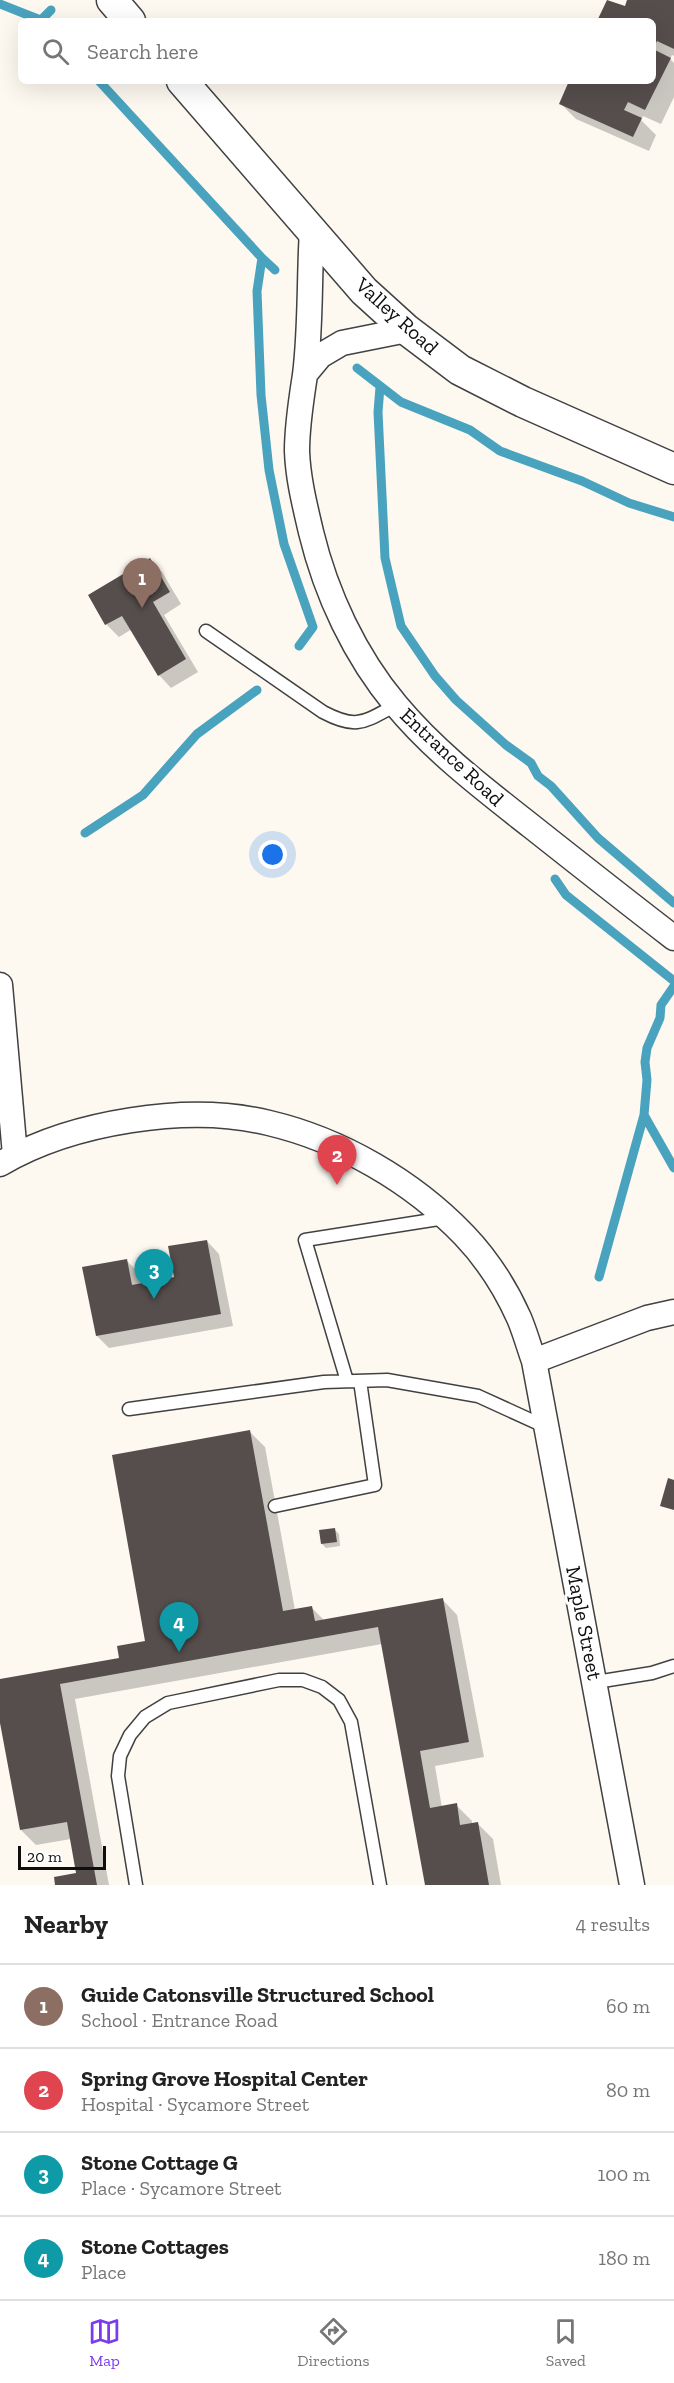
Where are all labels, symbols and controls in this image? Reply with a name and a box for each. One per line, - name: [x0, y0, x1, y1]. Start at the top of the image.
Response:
- search box: [18, 18, 656, 84]
- icon: search: [39, 35, 72, 68]
- text: Search here: [87, 38, 198, 65]
- street label: Valley Road: [350, 271, 444, 360]
- pin: 1: [122, 558, 162, 608]
- street label: Entrance Road: [395, 702, 510, 811]
- your location: [258, 840, 287, 869]
- pin: 2: [318, 1136, 356, 1185]
- pin: 3: [134, 1250, 174, 1299]
- street label: Maple Street: [561, 1564, 608, 1682]
- pin: 4: [160, 1602, 198, 1652]
- scale bar: [18, 1843, 106, 1870]
- text: 20 m: [27, 1847, 62, 1866]
- text: Nearby: [24, 1908, 108, 1940]
- text: 4 results: [575, 1912, 650, 1936]
- text: Guide Catonsville Structured School: [81, 1981, 434, 2008]
- text: 1: [39, 1994, 48, 2018]
- text: 60 m: [606, 1994, 650, 2018]
- text: School · Entrance Road: [81, 2008, 278, 2032]
- text: Spring Grove Hospital Center: [81, 2065, 368, 2092]
- text: 2: [38, 2078, 49, 2102]
- text: 80 m: [606, 2078, 650, 2102]
- text: Hospital · Sycamore Street: [81, 2092, 309, 2116]
- text: Stone Cottage G: [81, 2149, 238, 2176]
- text: 3: [38, 2162, 49, 2186]
- text: 100 m: [597, 2162, 650, 2186]
- text: Place · Sycamore Street: [81, 2176, 282, 2200]
- text: Stone Cottages: [81, 2233, 229, 2260]
- text: 4: [38, 2246, 49, 2270]
- text: 180 m: [598, 2246, 650, 2270]
- text: Place: [81, 2260, 126, 2284]
- tab: Map: [88, 2315, 121, 2370]
- tab: Directions: [297, 2315, 370, 2370]
- tab: Saved: [546, 2315, 586, 2370]

